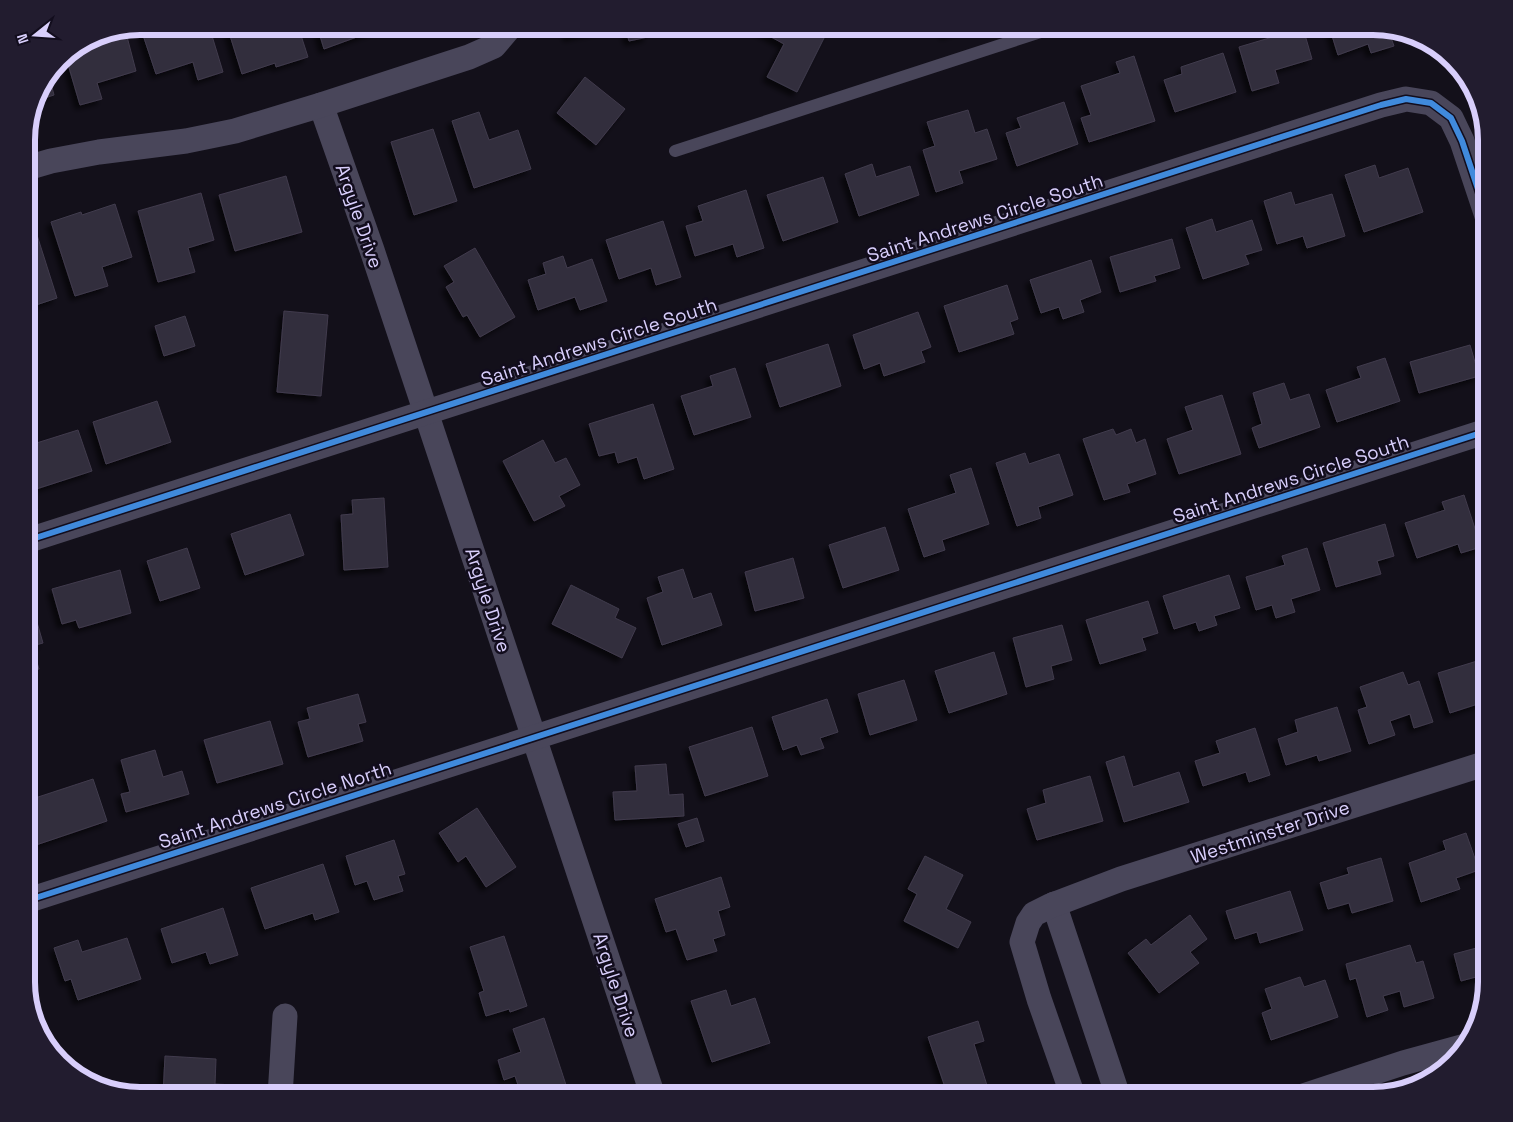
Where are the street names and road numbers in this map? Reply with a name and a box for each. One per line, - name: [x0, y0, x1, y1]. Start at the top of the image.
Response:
- street label: Argyle Drive: [329, 160, 389, 272]
- street label: Saint Andrews Circle South: [864, 168, 1106, 268]
- street label: Saint Andrews Circle South: [478, 292, 720, 392]
- street label: Saint Andrews Circle South: [1170, 429, 1412, 529]
- street label: Argyle Drive: [459, 544, 517, 656]
- street label: Saint Andrews Circle North: [155, 755, 395, 855]
- street label: Westminster Drive: [1187, 794, 1353, 870]
- street label: Argyle Drive: [587, 929, 645, 1041]

